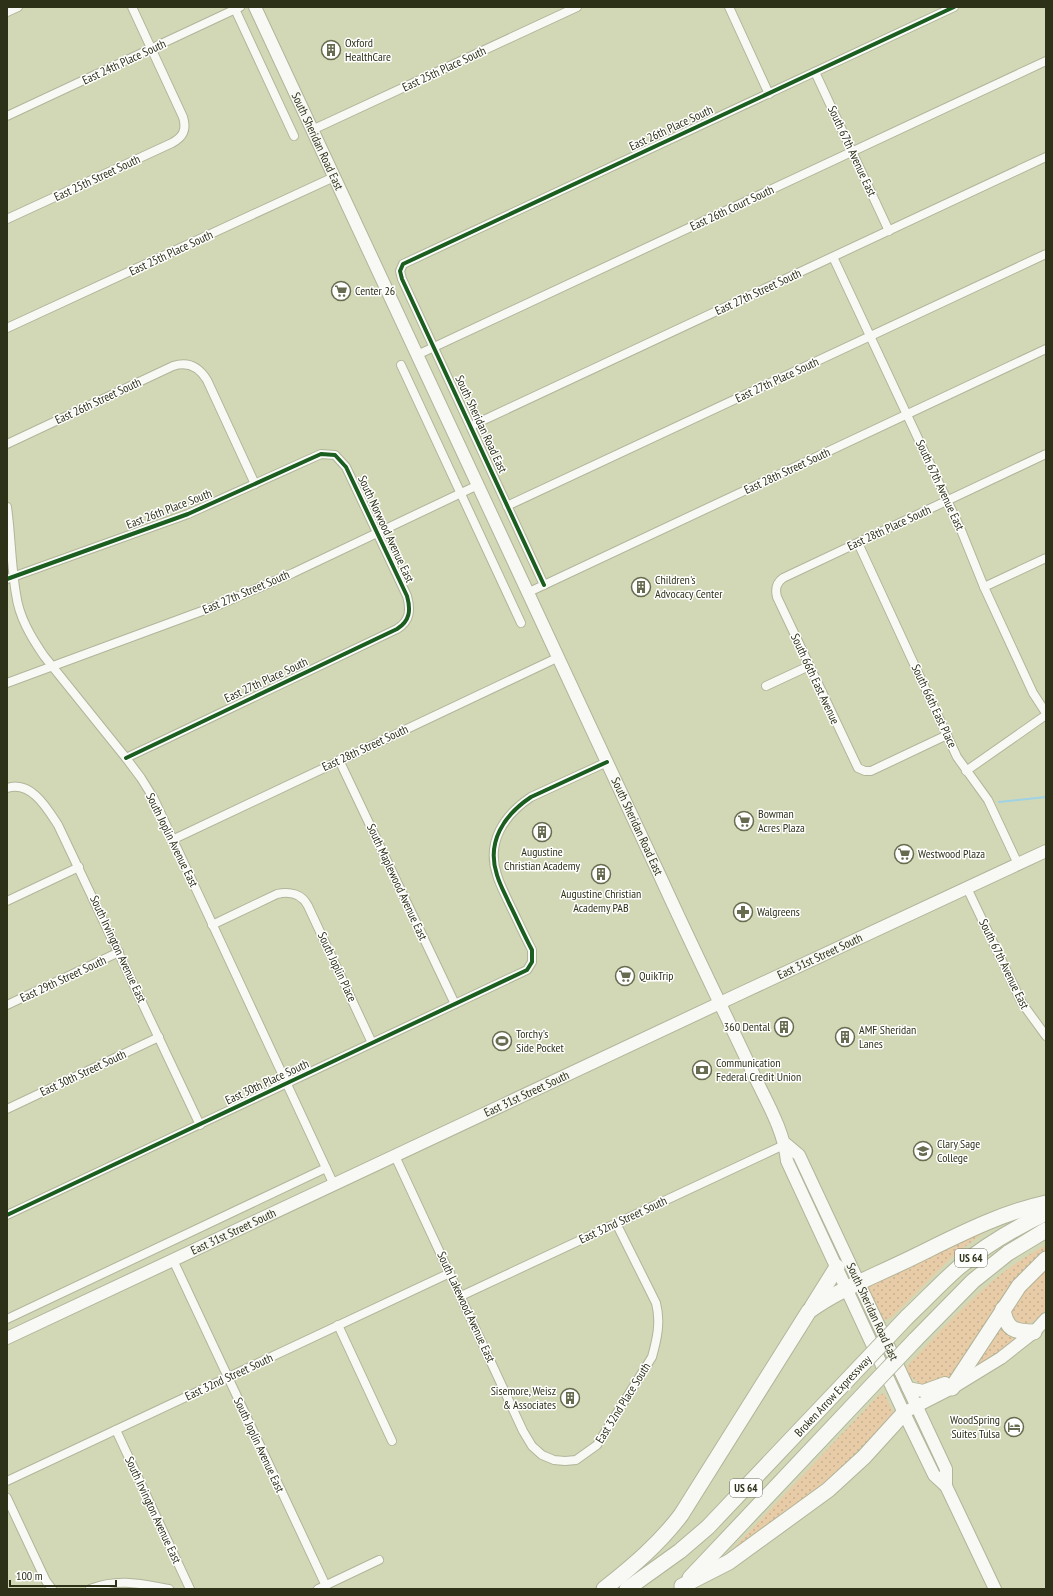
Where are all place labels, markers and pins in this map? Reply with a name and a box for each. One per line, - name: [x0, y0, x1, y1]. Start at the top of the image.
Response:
- place label: Oxford HealthCare: [345, 35, 391, 64]
- building icon: Oxford HealthCare: [320, 39, 342, 61]
- supermarket icon: Center 26: [330, 280, 352, 302]
- place label: Center 26: [355, 283, 395, 298]
- place label: Children's Advocacy Center: [655, 572, 723, 601]
- building icon: Children's Advocacy Center: [630, 576, 652, 598]
- place label: Bowman Acres Plaza: [758, 806, 805, 835]
- supermarket icon: Bowman Acres Plaza: [733, 810, 755, 832]
- building icon: Augustine Christian Academy: [531, 821, 553, 843]
- supermarket icon: Westwood Plaza: [893, 843, 915, 865]
- place label: Augustine Christian Academy: [504, 844, 580, 873]
- place label: Westwood Plaza: [918, 846, 985, 861]
- building icon: Augustine Christian Academy PAB: [590, 863, 612, 885]
- place label: Augustine Christian Academy PAB: [561, 886, 641, 915]
- pharmacy icon: Walgreens: [732, 901, 754, 923]
- place label: Walgreens: [757, 904, 800, 919]
- supermarket icon: QuikTrip: [614, 965, 636, 987]
- place label: QuikTrip: [639, 968, 674, 983]
- building icon: 360 Dental: [773, 1016, 795, 1038]
- place label: 360 Dental: [724, 1019, 770, 1034]
- place label: AMF Sheridan Lanes: [859, 1022, 916, 1051]
- place label: Torchy's Side Pocket: [516, 1026, 564, 1055]
- building icon: AMF Sheridan Lanes: [834, 1026, 856, 1048]
- sports icon: Torchy's Side Pocket: [491, 1030, 513, 1052]
- place label: Communication Federal Credit Union: [716, 1055, 801, 1084]
- bank icon: Communication Federal Credit Union: [691, 1059, 713, 1081]
- place label: Clary Sage College: [937, 1136, 980, 1165]
- school or university icon: Clary Sage College: [912, 1140, 934, 1162]
- place label: Sisemore, Weisz & Associates: [491, 1383, 556, 1412]
- building icon: Sisemore, Weisz & Associates: [559, 1387, 581, 1409]
- place label: WoodSpring Suites Tulsa: [950, 1412, 1000, 1441]
- hotel icon: WoodSpring Suites Tulsa: [1003, 1416, 1025, 1438]

